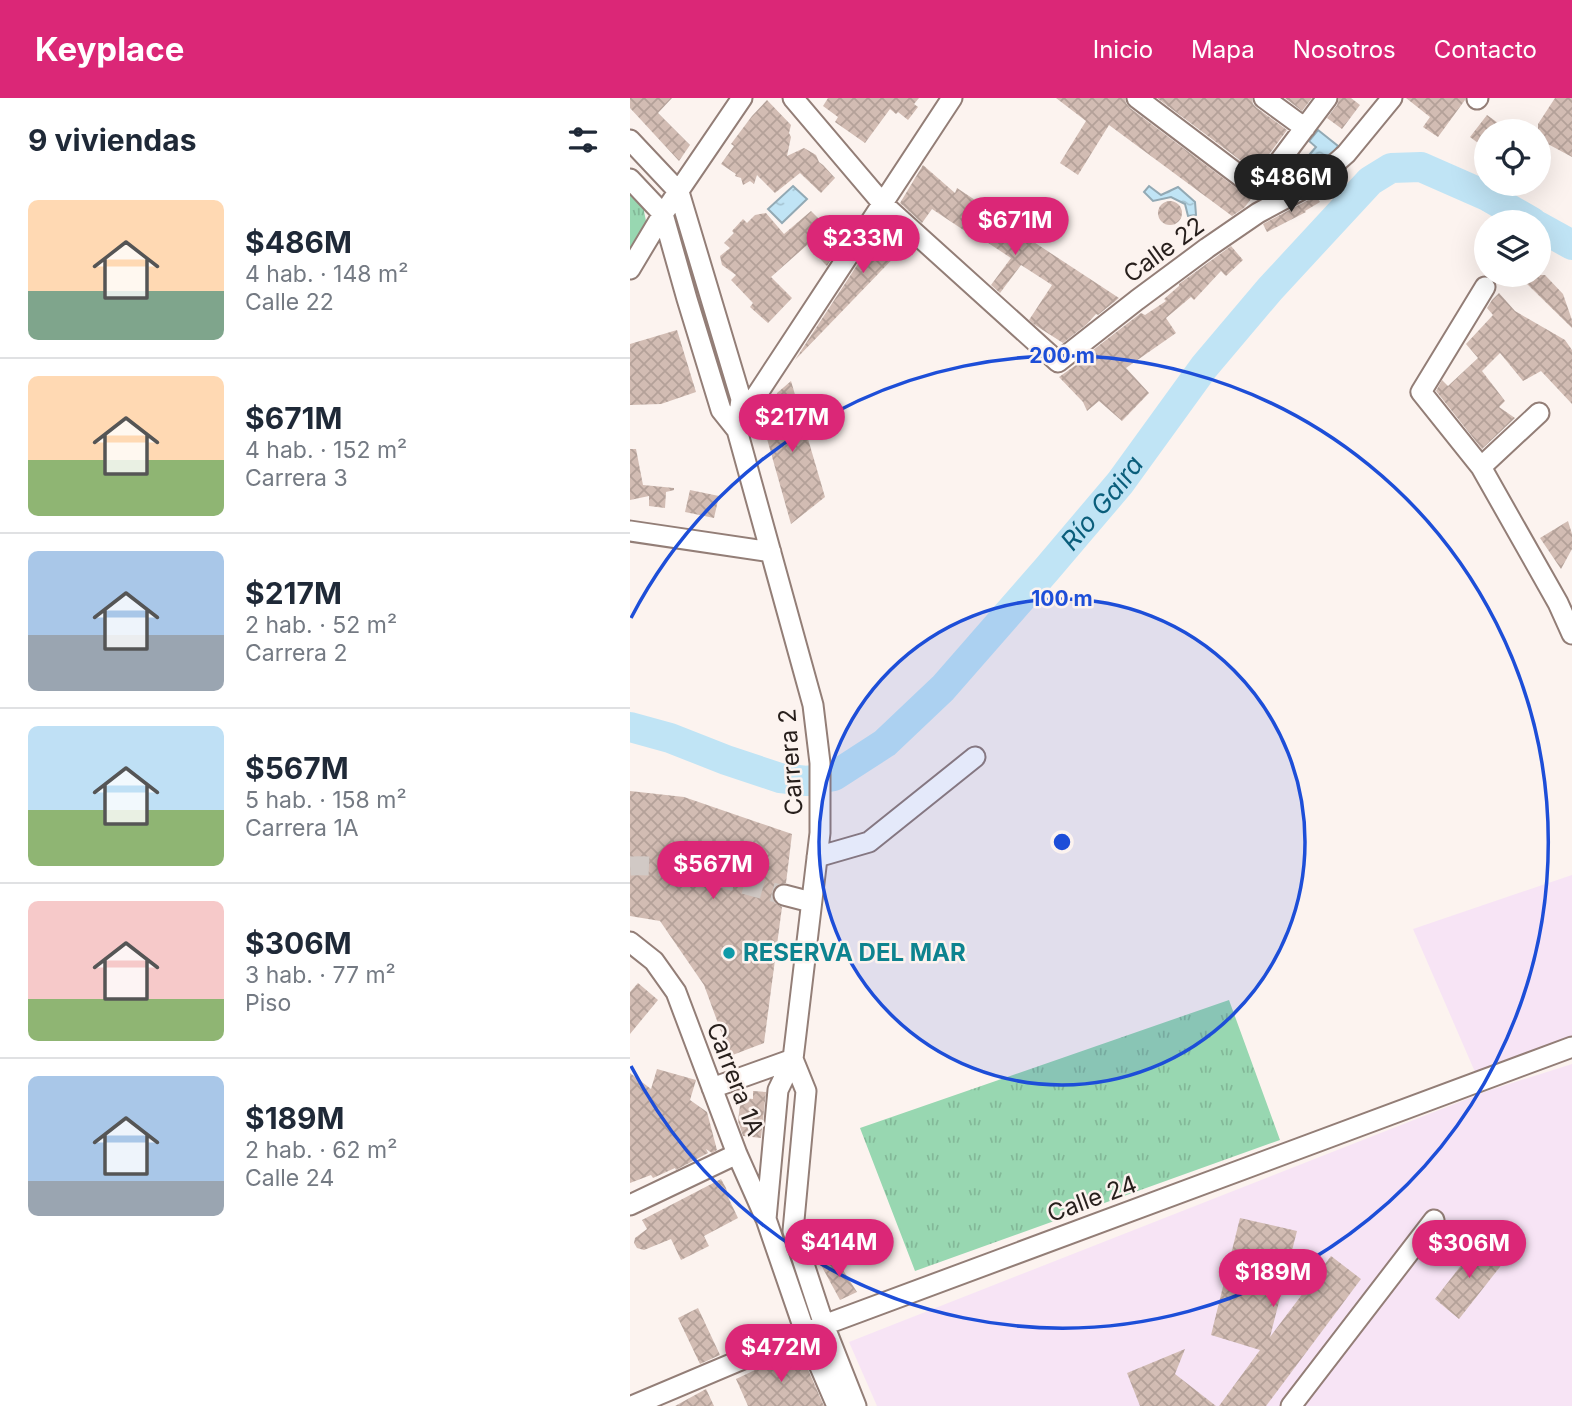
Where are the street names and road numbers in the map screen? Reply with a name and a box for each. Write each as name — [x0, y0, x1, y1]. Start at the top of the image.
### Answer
street label: Calle 22 — [1118, 211, 1210, 289]
street label: Carrera 2 — [772, 708, 809, 816]
street label: Carrera 1A — [701, 1018, 770, 1139]
street label: Calle 24 — [1043, 1169, 1141, 1228]

